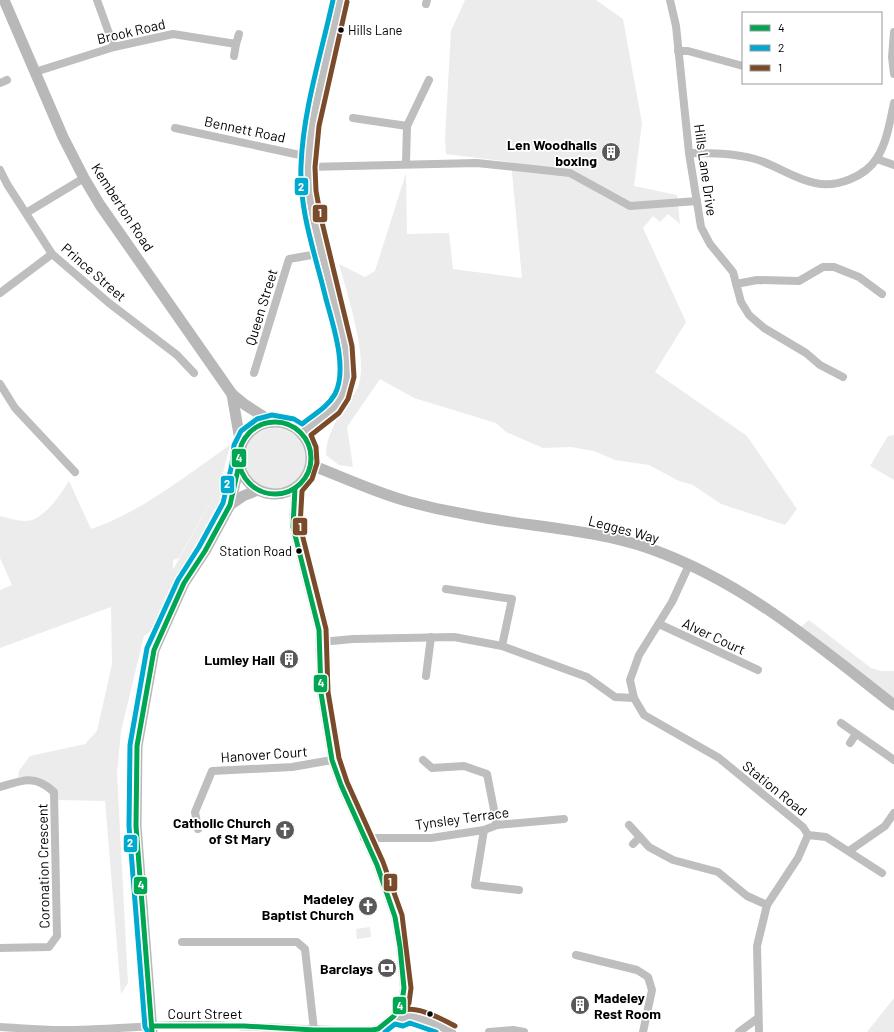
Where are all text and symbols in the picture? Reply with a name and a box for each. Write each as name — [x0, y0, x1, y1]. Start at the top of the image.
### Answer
legend — [742, 12, 882, 84]
street label: Brook Road — [95, 15, 167, 47]
text: 4 — [778, 20, 785, 34]
place label: Hills Lane — [348, 22, 403, 38]
marker: Hills Lane — [336, 25, 346, 35]
text: 2 — [778, 40, 784, 54]
text: 1 — [778, 60, 782, 74]
street label: Bennett Road — [203, 112, 287, 146]
street label: Hills Lane Drive — [691, 123, 721, 217]
place label: Len Woodhalls boxing — [507, 136, 597, 169]
building icon: Len Woodhalls boxing — [600, 141, 622, 163]
street label: Kemberton Road — [88, 160, 158, 254]
line badge: 2 — [294, 177, 309, 196]
text: 2 — [298, 180, 304, 193]
line badge: 1 — [312, 204, 328, 223]
text: 1 — [318, 206, 322, 219]
street label: Prince Street — [58, 239, 130, 305]
street label: Queen Street — [241, 267, 281, 347]
line badge: 4 — [231, 448, 247, 468]
text: 4 — [236, 451, 243, 464]
line badge: 2 — [220, 475, 235, 494]
text: 2 — [224, 477, 230, 490]
street label: Legges Way — [587, 511, 662, 547]
line badge: 1 — [292, 517, 308, 536]
text: 1 — [298, 520, 302, 533]
place label: Station Road — [220, 543, 292, 559]
marker: Station Road — [294, 546, 304, 556]
street label: Alver Court — [680, 614, 748, 658]
building icon: Lumley Hall — [278, 648, 300, 670]
place label: Lumley Hall — [204, 651, 275, 668]
line badge: 4 — [313, 674, 328, 693]
text: 4 — [318, 676, 325, 689]
street label: Hanover Court — [220, 742, 308, 766]
street label: Station Road — [739, 757, 811, 819]
street label: Coronation Crescent — [33, 803, 53, 929]
street label: Tynsley Terrace — [414, 803, 510, 833]
place label: Catholic Church of St Mary — [173, 814, 271, 847]
church icon: Catholic Church of St Mary — [274, 819, 296, 841]
line badge: 2 — [123, 834, 138, 853]
text: 2 — [127, 836, 133, 849]
line badge: 1 — [383, 873, 398, 892]
text: 1 — [388, 875, 392, 888]
line badge: 4 — [133, 876, 148, 895]
text: 4 — [138, 878, 145, 891]
place label: Madeley Baptist Church — [262, 890, 354, 923]
church icon: Madeley Baptist Church — [357, 895, 379, 917]
bank icon: Barclays — [376, 957, 398, 979]
place label: Barclays — [320, 960, 373, 977]
place label: Madeley Rest Room — [594, 989, 661, 1022]
building icon: Madeley Rest Room — [569, 994, 591, 1016]
line badge: 4 — [392, 996, 407, 1015]
text: 4 — [397, 999, 404, 1012]
street label: Court Street — [167, 1005, 243, 1022]
unlabelled marker — [425, 1009, 435, 1019]

